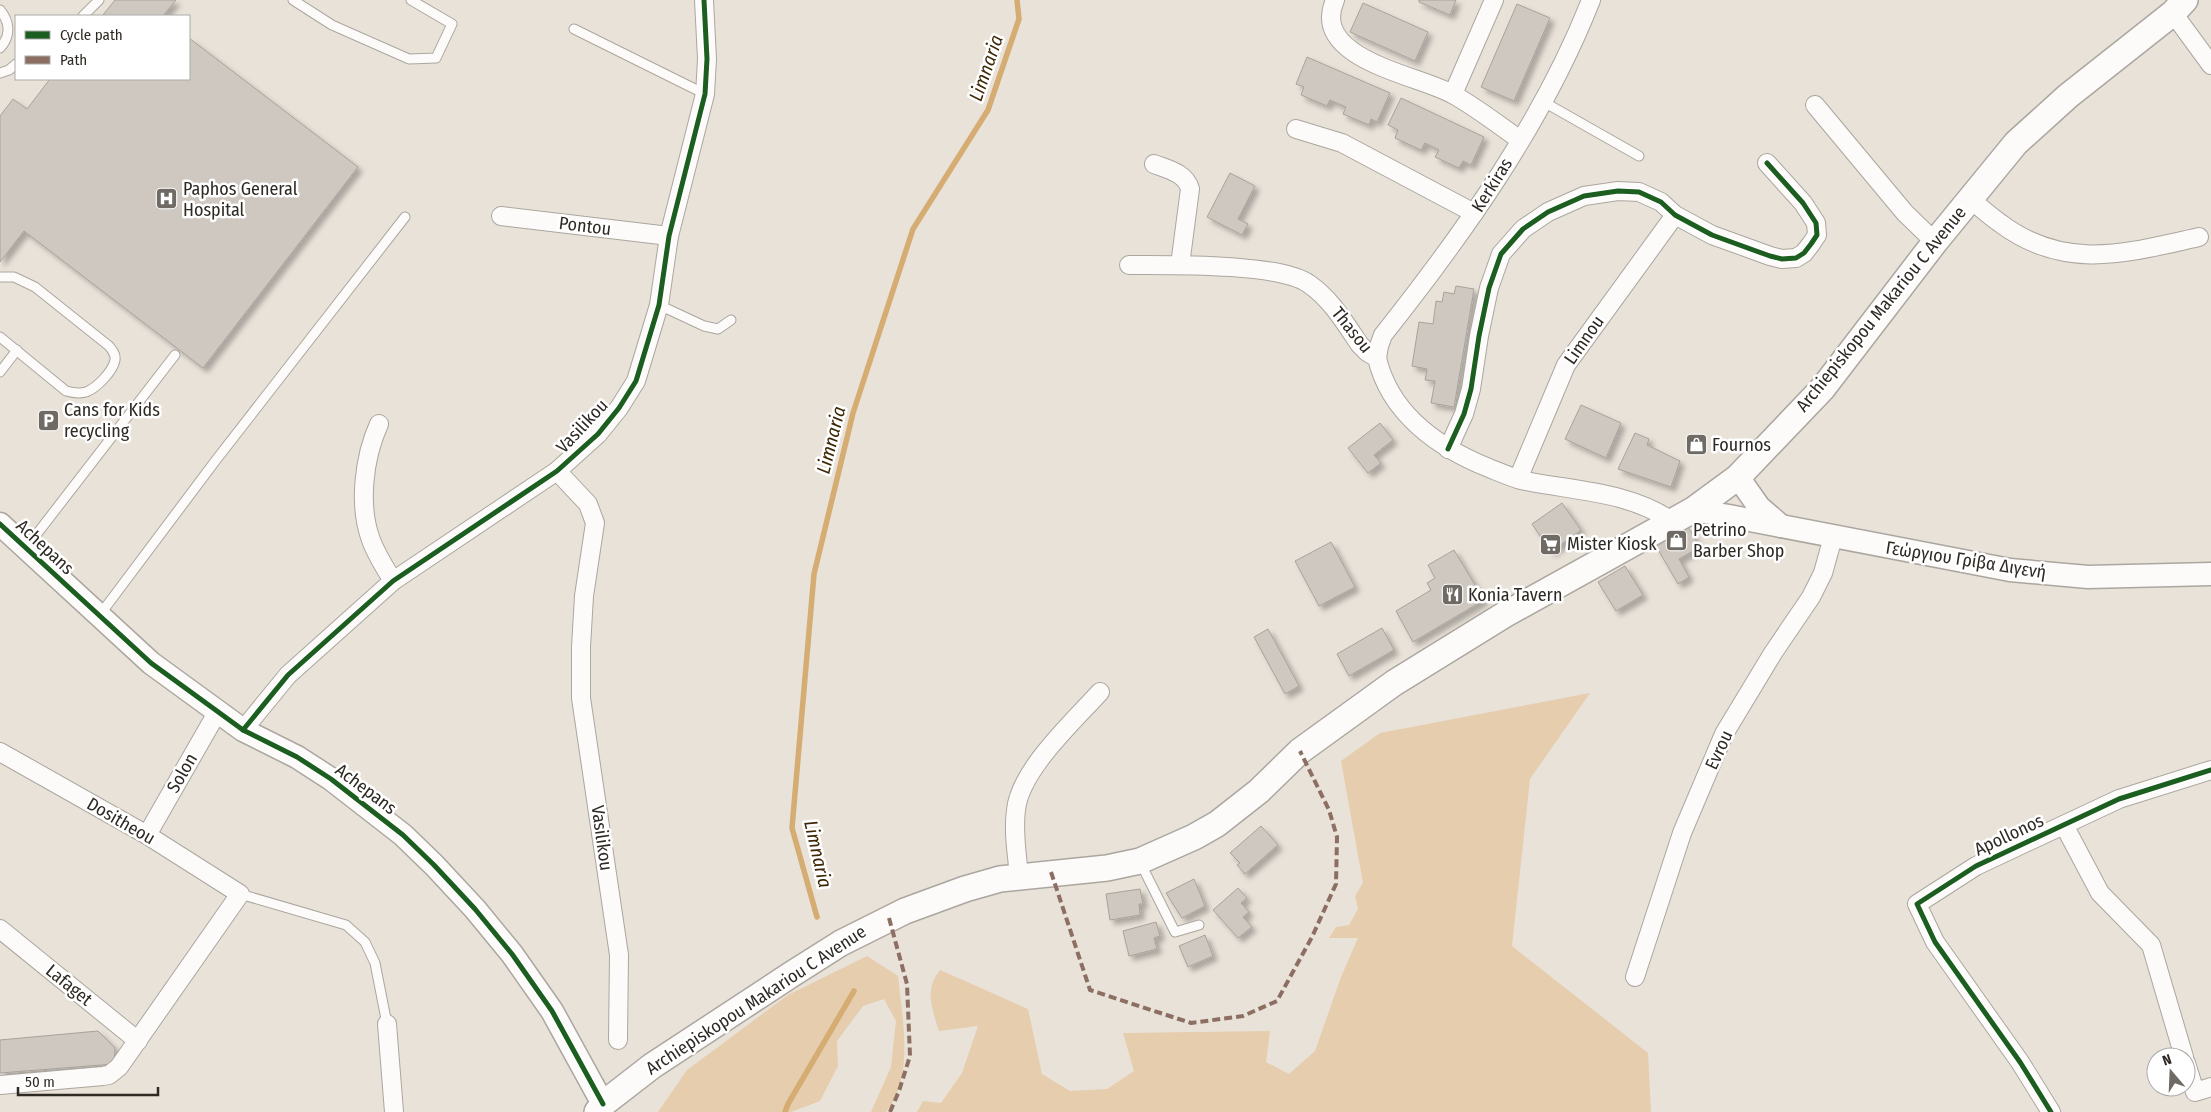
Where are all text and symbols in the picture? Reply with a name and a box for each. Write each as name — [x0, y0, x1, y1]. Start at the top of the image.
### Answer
legend — [15, 15, 190, 80]
text: Cycle path — [60, 26, 123, 44]
water label: Limnaria — [964, 32, 1008, 104]
text: Path — [60, 51, 87, 69]
street label: Kerkiras — [1467, 154, 1517, 216]
place label: Paphos General Hospital — [183, 178, 298, 221]
hospital icon: Paphos General Hospital — [155, 187, 179, 211]
street label: Archiepiskopou Makariou C Avenue — [1791, 202, 1971, 416]
street label: Pontou — [558, 212, 612, 240]
street label: Thasou — [1327, 302, 1377, 358]
street label: Limnou — [1559, 311, 1609, 369]
street label: Vasilikou — [552, 394, 612, 458]
place label: Cans for Kids recycling — [64, 399, 160, 442]
water label: Limnaria — [812, 404, 850, 476]
parking icon: Cans for Kids recycling — [36, 408, 60, 432]
shop icon: Fournos — [1684, 433, 1708, 457]
place label: Fournos — [1712, 434, 1771, 456]
street label: Achepans — [12, 515, 79, 579]
place label: Petrino Barber Shop — [1693, 519, 1784, 562]
shop icon: Petrino Barber Shop — [1665, 528, 1689, 552]
supermarket icon: Mister Kiosk — [1539, 532, 1563, 556]
place label: Mister Kiosk — [1567, 533, 1657, 555]
street label: Γεώργιου Γρίβα Διγενή — [1884, 536, 2048, 584]
restaurant icon: Konia Tavern — [1440, 583, 1464, 607]
place label: Konia Tavern — [1468, 584, 1562, 606]
street label: Evrou — [1700, 727, 1738, 773]
street label: Solon — [162, 749, 202, 797]
street label: Achepans — [331, 759, 401, 819]
street label: Dositheou — [83, 793, 159, 849]
street label: Vasilikou — [587, 804, 617, 872]
street label: Apollonos — [1971, 809, 2047, 861]
water label: Limnaria — [799, 818, 837, 890]
street label: Archiepiskopou Makariou C Avenue — [642, 920, 870, 1079]
street label: Lafaget — [41, 960, 97, 1010]
north arrow — [2146, 1047, 2196, 1097]
text: N — [2160, 1051, 2174, 1070]
scale bar — [18, 1064, 158, 1096]
text: 50 m — [25, 1073, 55, 1091]

